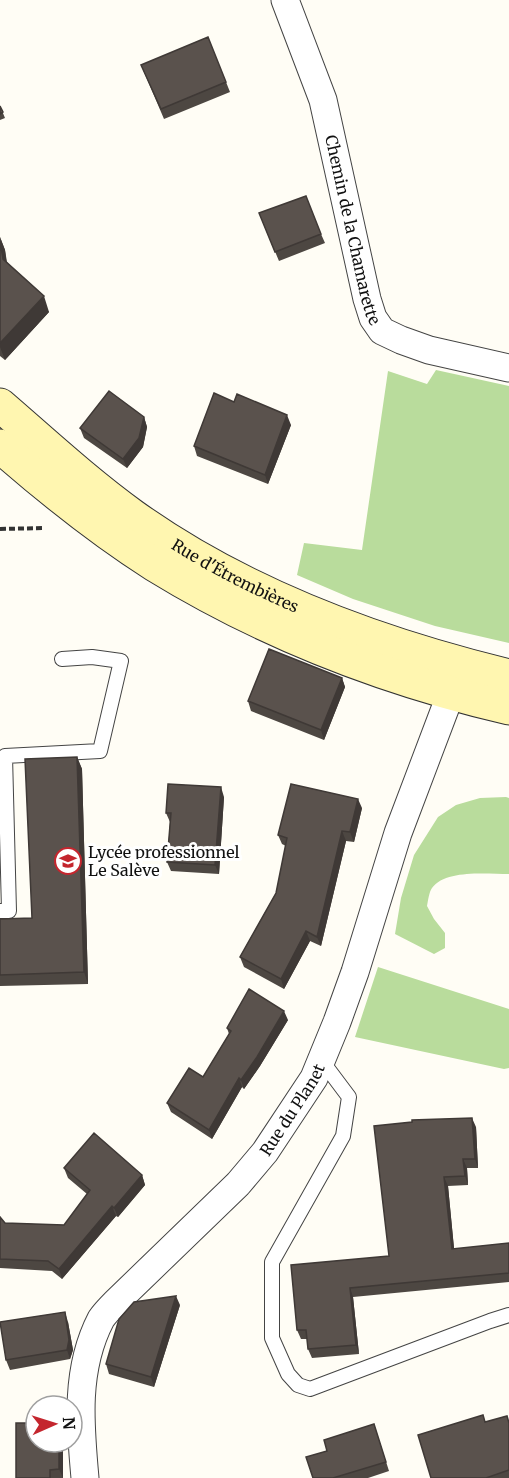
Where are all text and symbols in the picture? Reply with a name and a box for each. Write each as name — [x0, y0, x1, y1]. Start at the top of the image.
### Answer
street label: Chemin de la Chamarette — [321, 133, 385, 329]
street label: Rue d'Étrembières — [168, 534, 302, 617]
place label: Lycée professionnel Le Salève — [88, 842, 240, 880]
school or university icon: Lycée professionnel Le Salève — [53, 846, 83, 876]
street label: Rue du Planet — [255, 1060, 329, 1159]
north arrow — [24, 1394, 84, 1454]
text: N — [59, 1416, 79, 1430]

